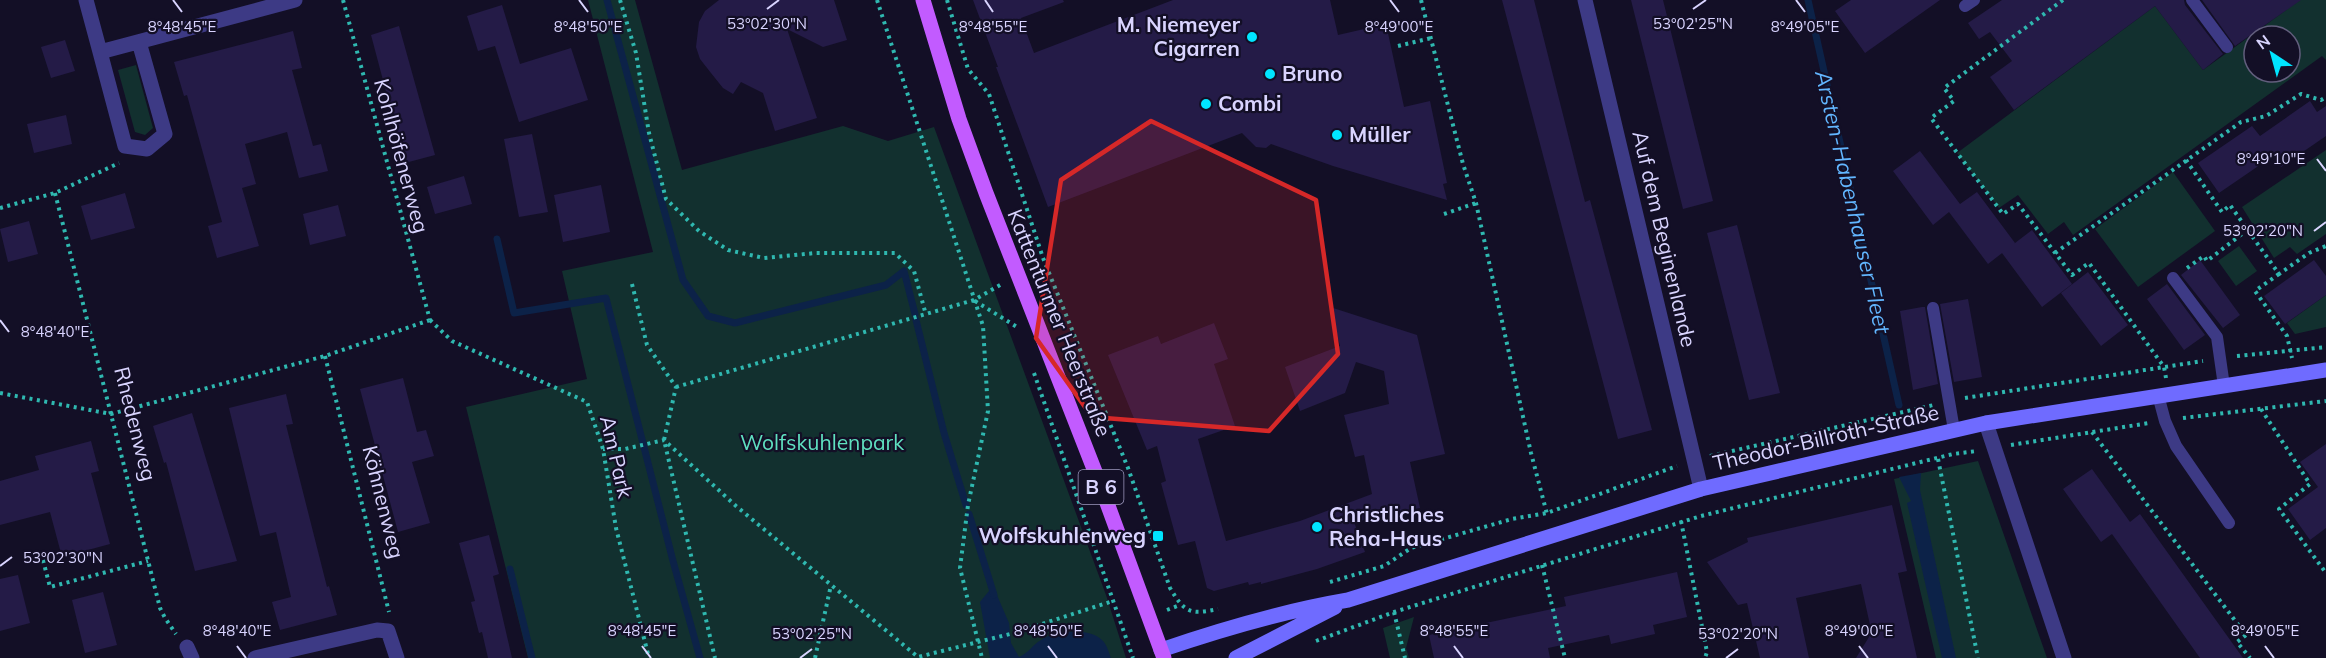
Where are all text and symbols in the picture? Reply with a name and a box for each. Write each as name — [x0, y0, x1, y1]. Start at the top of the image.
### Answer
place label: M. Niemeyer Cigarren — [1117, 11, 1241, 61]
text: 53°02'30"N — [727, 14, 807, 33]
text: 53°02'25"N — [1653, 14, 1733, 33]
text: 8°48'45"E — [148, 17, 216, 36]
text: 8°48'50"E — [554, 17, 622, 36]
text: 8°48'55"E — [959, 17, 1027, 36]
text: 8°49'00"E — [1365, 17, 1433, 36]
text: 8°49'05"E — [1771, 17, 1839, 36]
north arrow — [2242, 24, 2302, 84]
marker: M. Niemeyer Cigarren — [1245, 30, 1259, 44]
text: N — [2252, 30, 2274, 54]
place label: Bruno — [1282, 60, 1342, 86]
marker: Bruno — [1263, 67, 1277, 81]
water label: Arsten-Habenhauser Fleet — [1809, 67, 1897, 338]
street label: Kohlhöfenerweg — [369, 76, 435, 236]
place label: Combi — [1218, 90, 1281, 116]
marker: Combi — [1199, 97, 1213, 111]
place label: Müller — [1349, 121, 1411, 147]
marker: Müller — [1330, 128, 1344, 142]
street label: Auf dem Beginenlande — [1627, 128, 1703, 350]
text: 8°49'10"E — [2237, 149, 2305, 168]
street label: Kattenturmer Heerstraße — [1002, 205, 1117, 440]
text: 53°02'20"N — [2223, 221, 2303, 240]
text: 8°48'40"E — [21, 322, 89, 341]
street label: Rhedenweg — [109, 364, 163, 484]
street label: Theodor-Billroth-Straße — [1710, 398, 1941, 476]
street label: Am Park — [595, 413, 639, 501]
park label: Wolfskuhlenpark — [740, 429, 904, 455]
street label: Köhnenweg — [357, 443, 411, 561]
road number: B 6 — [1078, 470, 1124, 504]
place label: Christliches Reha-Haus — [1329, 501, 1444, 551]
marker: Christliches Reha-Haus — [1310, 520, 1324, 534]
place label: Wolfskuhlenweg — [979, 522, 1146, 548]
marker: Wolfskuhlenweg — [1151, 529, 1165, 543]
text: 53°02'30"N — [23, 548, 103, 567]
text: 8°48'40"E — [203, 621, 271, 640]
text: 8°48'45"E — [608, 621, 676, 640]
text: 8°48'50"E — [1014, 621, 1082, 640]
text: 8°48'55"E — [1420, 621, 1488, 640]
text: 8°49'00"E — [1825, 621, 1893, 640]
text: 8°49'05"E — [2231, 621, 2299, 640]
text: 53°02'25"N — [772, 624, 852, 643]
text: 53°02'20"N — [1698, 624, 1778, 643]

